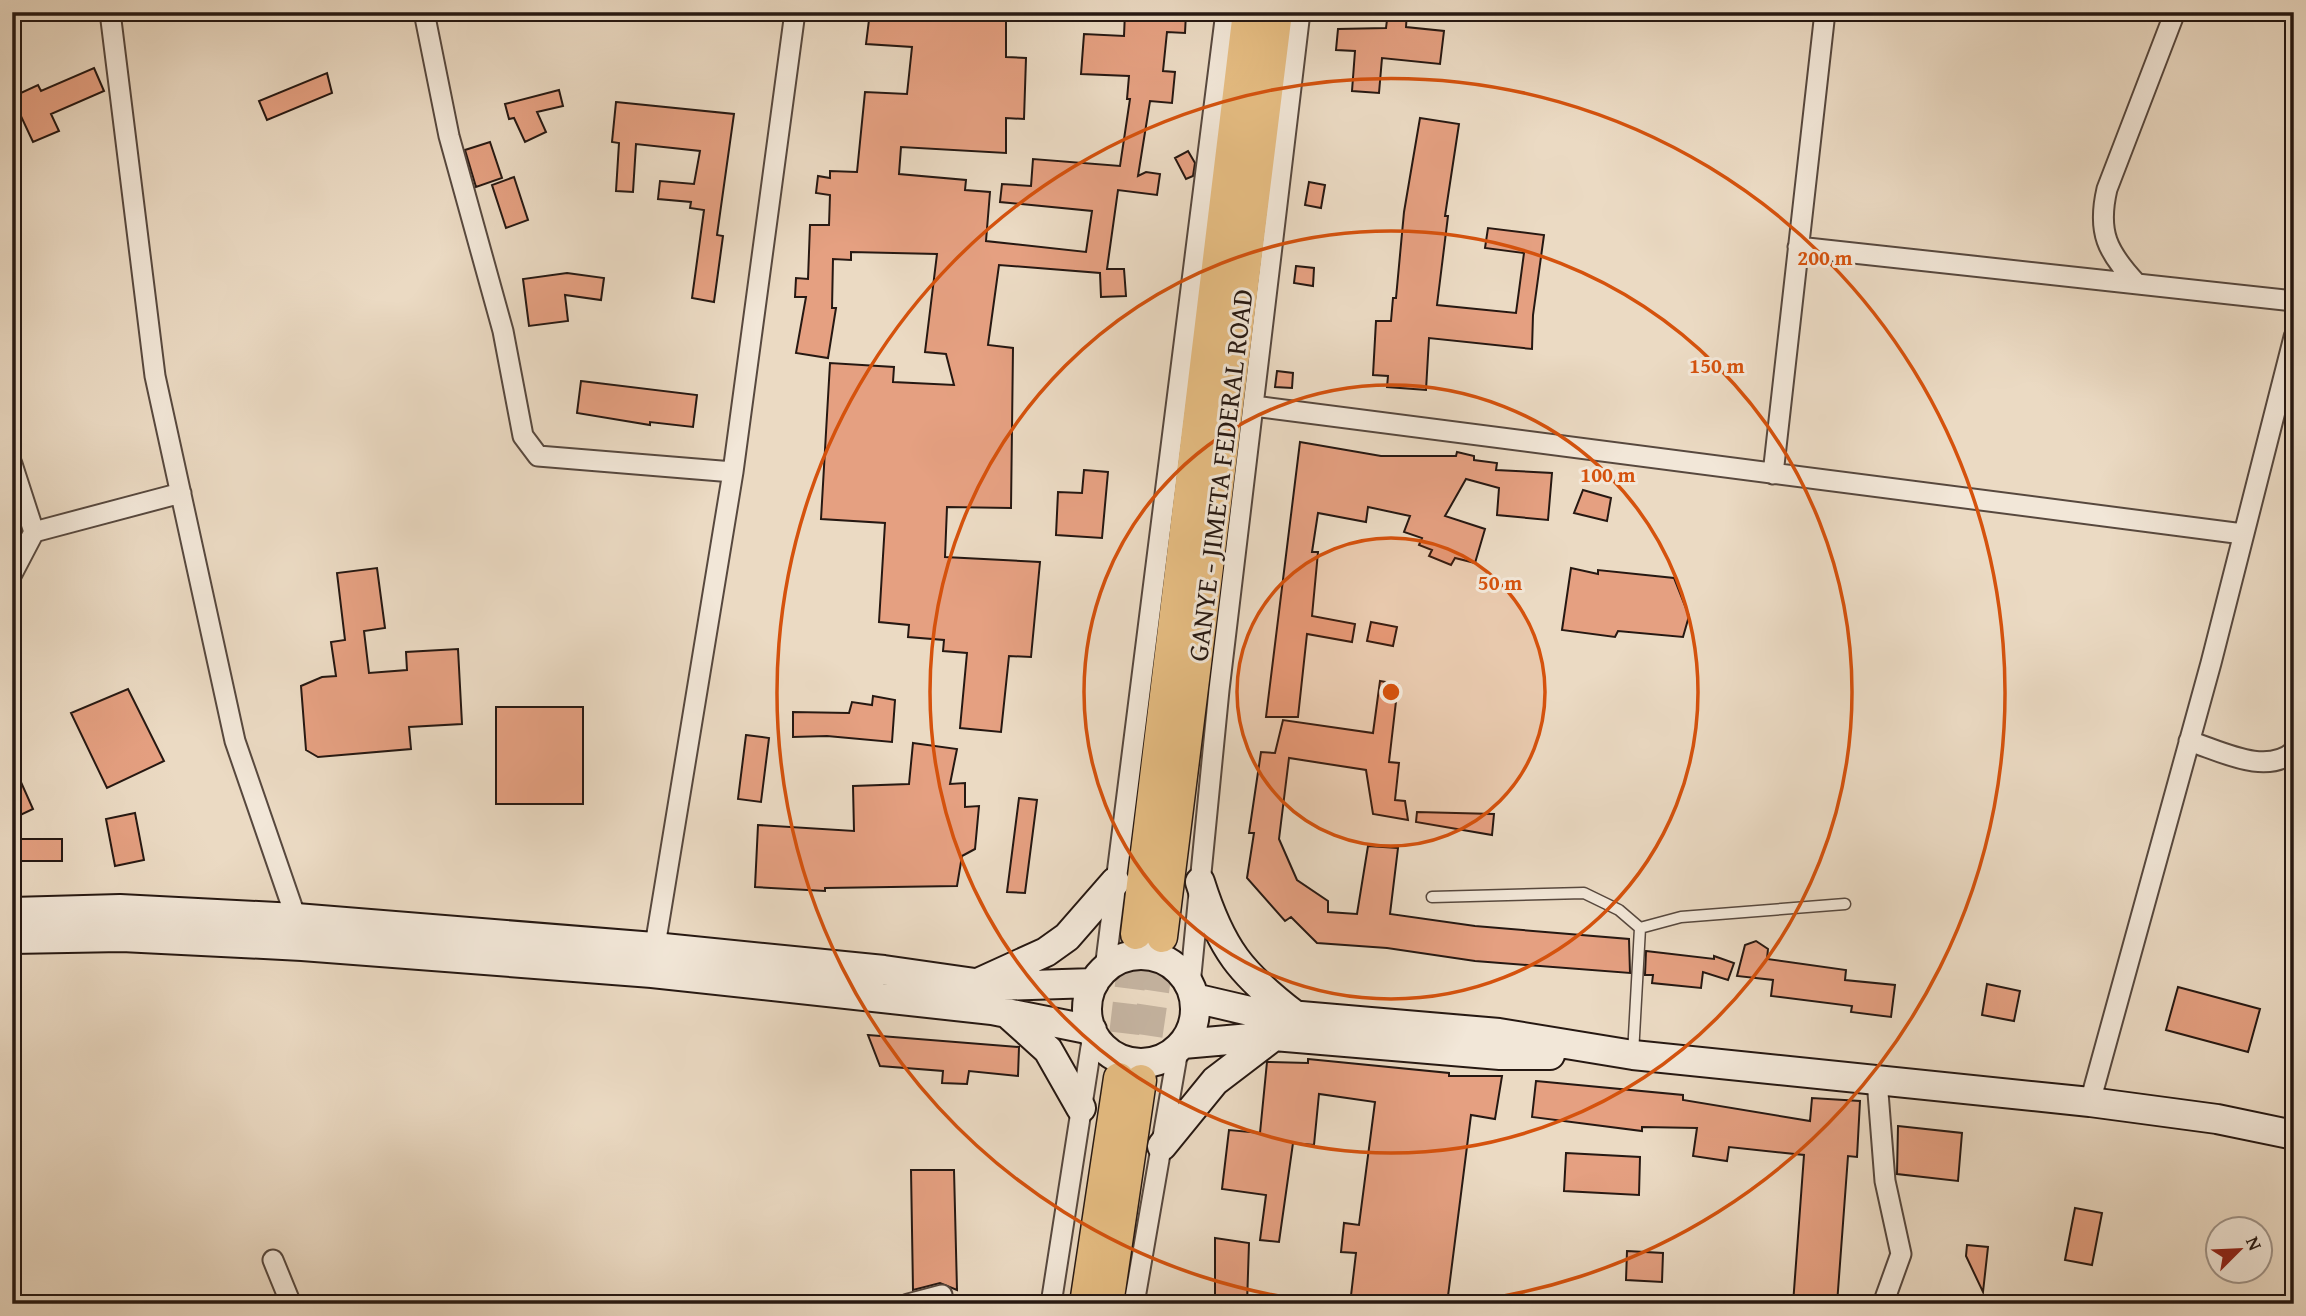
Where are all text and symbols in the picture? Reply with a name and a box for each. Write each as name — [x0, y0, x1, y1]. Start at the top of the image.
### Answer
text: 200 m — [1797, 242, 1853, 273]
street label: GANYE - JIMETA FEDERAL ROAD — [1176, 287, 1263, 663]
text: 150 m — [1689, 350, 1745, 381]
text: 100 m — [1580, 459, 1636, 490]
text: 50 m — [1478, 567, 1522, 598]
centre of rings — [1379, 680, 1403, 704]
north arrow — [2204, 1214, 2274, 1284]
text: N — [2239, 1232, 2270, 1255]

